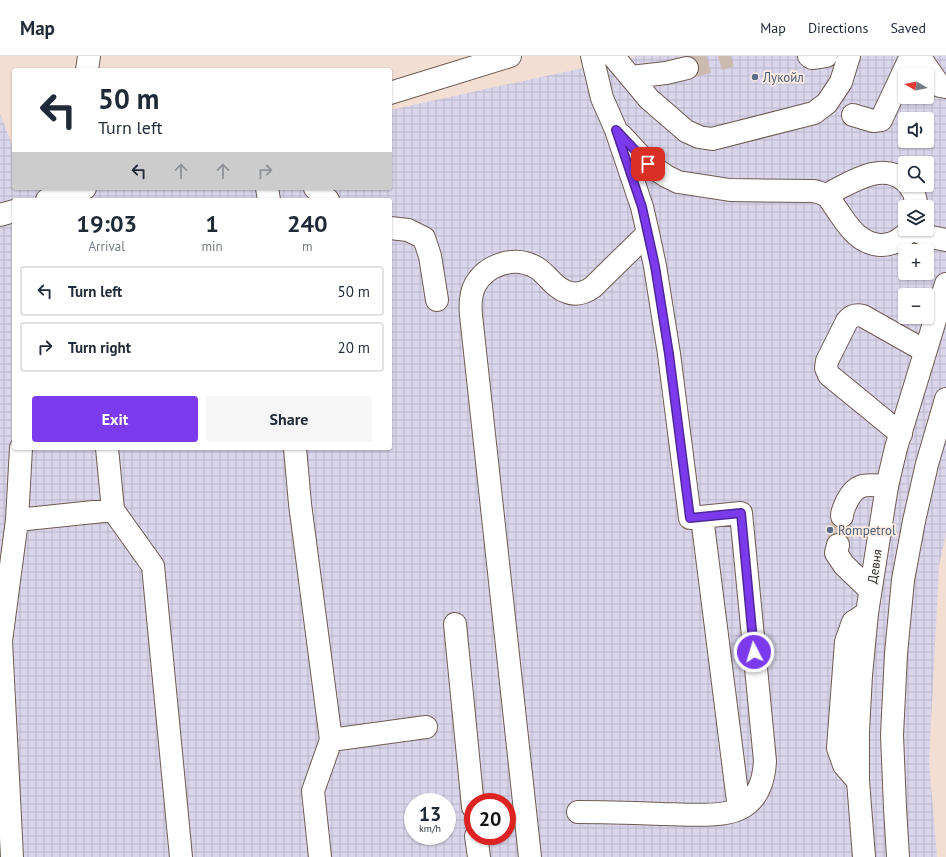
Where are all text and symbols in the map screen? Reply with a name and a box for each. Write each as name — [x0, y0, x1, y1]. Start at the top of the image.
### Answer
text: Map — [20, 16, 55, 40]
text: Map — [760, 19, 786, 37]
text: Directions — [808, 19, 868, 37]
text: Saved — [890, 19, 926, 37]
north arrow — [898, 68, 934, 104]
map controls — [898, 68, 934, 324]
place label: Лукойл — [762, 69, 804, 86]
marker: Лукойл — [750, 72, 760, 82]
text: 50 m — [98, 80, 159, 117]
icon: left — [32, 84, 84, 136]
button: sound — [898, 112, 934, 148]
text: Turn left — [98, 116, 163, 139]
pin — [631, 147, 665, 181]
icon: arrive — [637, 153, 659, 175]
button: search — [898, 156, 934, 192]
icon: left — [128, 160, 150, 182]
icon: ahead — [170, 160, 192, 182]
icon: ahead — [212, 160, 234, 182]
icon: right — [254, 160, 276, 182]
button: layers — [898, 200, 934, 236]
text: 19:03 — [76, 208, 137, 239]
text: 1 — [205, 208, 219, 239]
text: 240 — [287, 208, 328, 239]
text: Arrival — [89, 238, 125, 255]
text: min — [201, 238, 223, 255]
text: m — [302, 238, 313, 255]
button: + — [898, 244, 934, 280]
icon: left — [34, 280, 56, 302]
text: Turn left — [68, 282, 122, 301]
text: 50 m — [337, 282, 370, 301]
button: − — [898, 288, 934, 324]
icon: right — [34, 336, 56, 358]
text: Turn right — [68, 338, 131, 357]
text: 20 m — [337, 338, 370, 357]
button: Exit — [32, 396, 198, 442]
button: Share — [206, 396, 372, 442]
place label: Rompetrol — [838, 522, 896, 539]
marker: Rompetrol — [825, 525, 835, 535]
street label: Девня — [864, 548, 886, 585]
position arrow — [733, 631, 775, 673]
speed limit sign: 20 — [464, 793, 516, 845]
text: 13 — [419, 801, 441, 827]
text: km/h — [419, 822, 441, 835]

